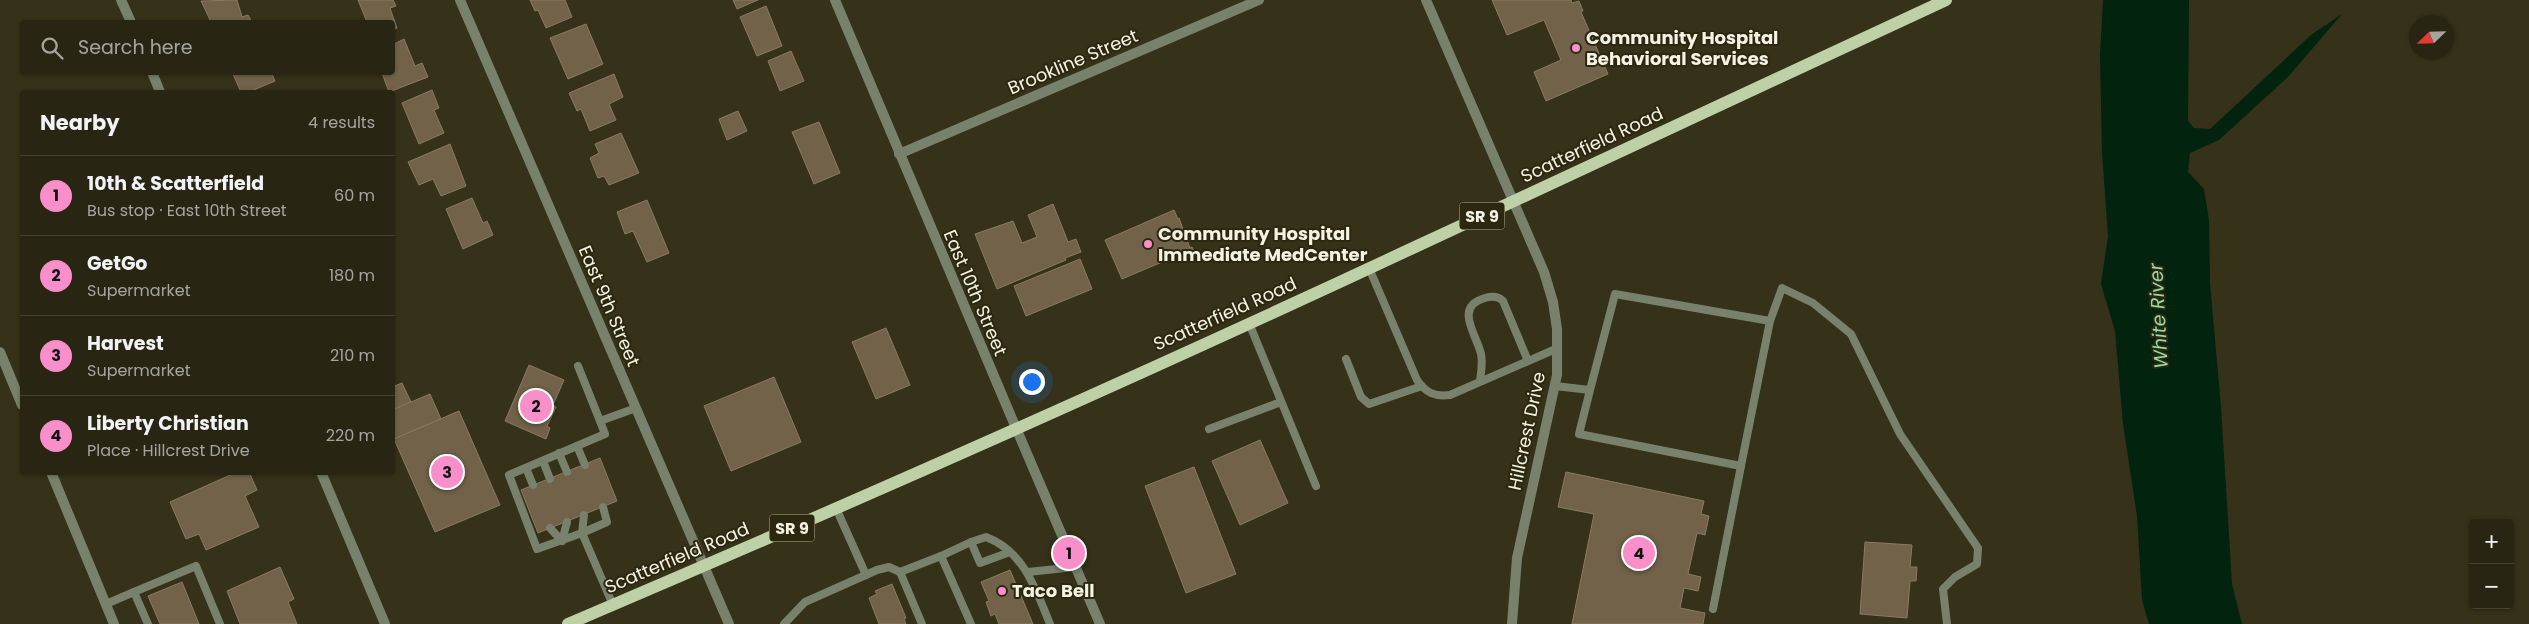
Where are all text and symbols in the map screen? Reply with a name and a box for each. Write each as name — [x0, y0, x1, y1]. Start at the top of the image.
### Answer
north arrow — [2409, 15, 2454, 60]
search box — [20, 20, 395, 75]
street label: Brookline Street — [1004, 23, 1142, 100]
place label: Community Hospital Behavioral Services — [1586, 25, 1778, 71]
icon: search — [38, 34, 66, 62]
text: Search here — [78, 34, 192, 61]
marker: Community Hospital Behavioral Services — [1570, 42, 1582, 54]
street label: Scatterfield Road — [1517, 101, 1667, 188]
text: Nearby — [40, 108, 120, 137]
text: 4 results — [308, 111, 375, 134]
text: 10th & Scatterfield — [87, 170, 264, 197]
text: 1 — [53, 184, 59, 207]
text: 60 m — [334, 184, 375, 207]
text: Bus stop · East 10th Street — [87, 199, 287, 222]
road number: SR 9 — [1460, 202, 1504, 230]
place label: Community Hospital Immediate MedCenter — [1158, 221, 1368, 267]
street label: East 10th Street — [938, 226, 1013, 360]
marker: Community Hospital Immediate MedCenter — [1142, 238, 1154, 250]
street label: East 9th Street — [573, 242, 646, 370]
text: GetGo — [87, 250, 147, 277]
water label: White River — [2142, 262, 2175, 369]
text: 2 — [51, 264, 61, 287]
text: 180 m — [329, 264, 375, 287]
street label: Scatterfield Road — [1149, 271, 1300, 356]
text: Supermarket — [87, 279, 191, 302]
text: Harvest — [87, 330, 164, 357]
text: 3 — [51, 344, 61, 367]
text: 210 m — [330, 344, 375, 367]
text: Supermarket — [87, 359, 191, 382]
your location — [1019, 369, 1045, 395]
street label: Hillcrest Drive — [1502, 369, 1551, 492]
pin: 2 — [520, 387, 552, 425]
text: Liberty Christian — [87, 410, 249, 437]
text: 4 — [51, 424, 61, 447]
text: 220 m — [326, 424, 375, 447]
text: Place · Hillcrest Drive — [87, 439, 250, 462]
pin: 3 — [431, 453, 463, 491]
road number: SR 9 — [770, 514, 814, 542]
street label: Scatterfield Road — [601, 516, 753, 599]
map controls — [2469, 519, 2514, 609]
button: + — [2469, 519, 2514, 564]
pin: 1 — [1053, 534, 1085, 572]
pin: 4 — [1623, 534, 1655, 572]
button: − — [2469, 564, 2514, 609]
place label: Taco Bell — [1012, 578, 1095, 603]
marker: Taco Bell — [996, 585, 1008, 597]

